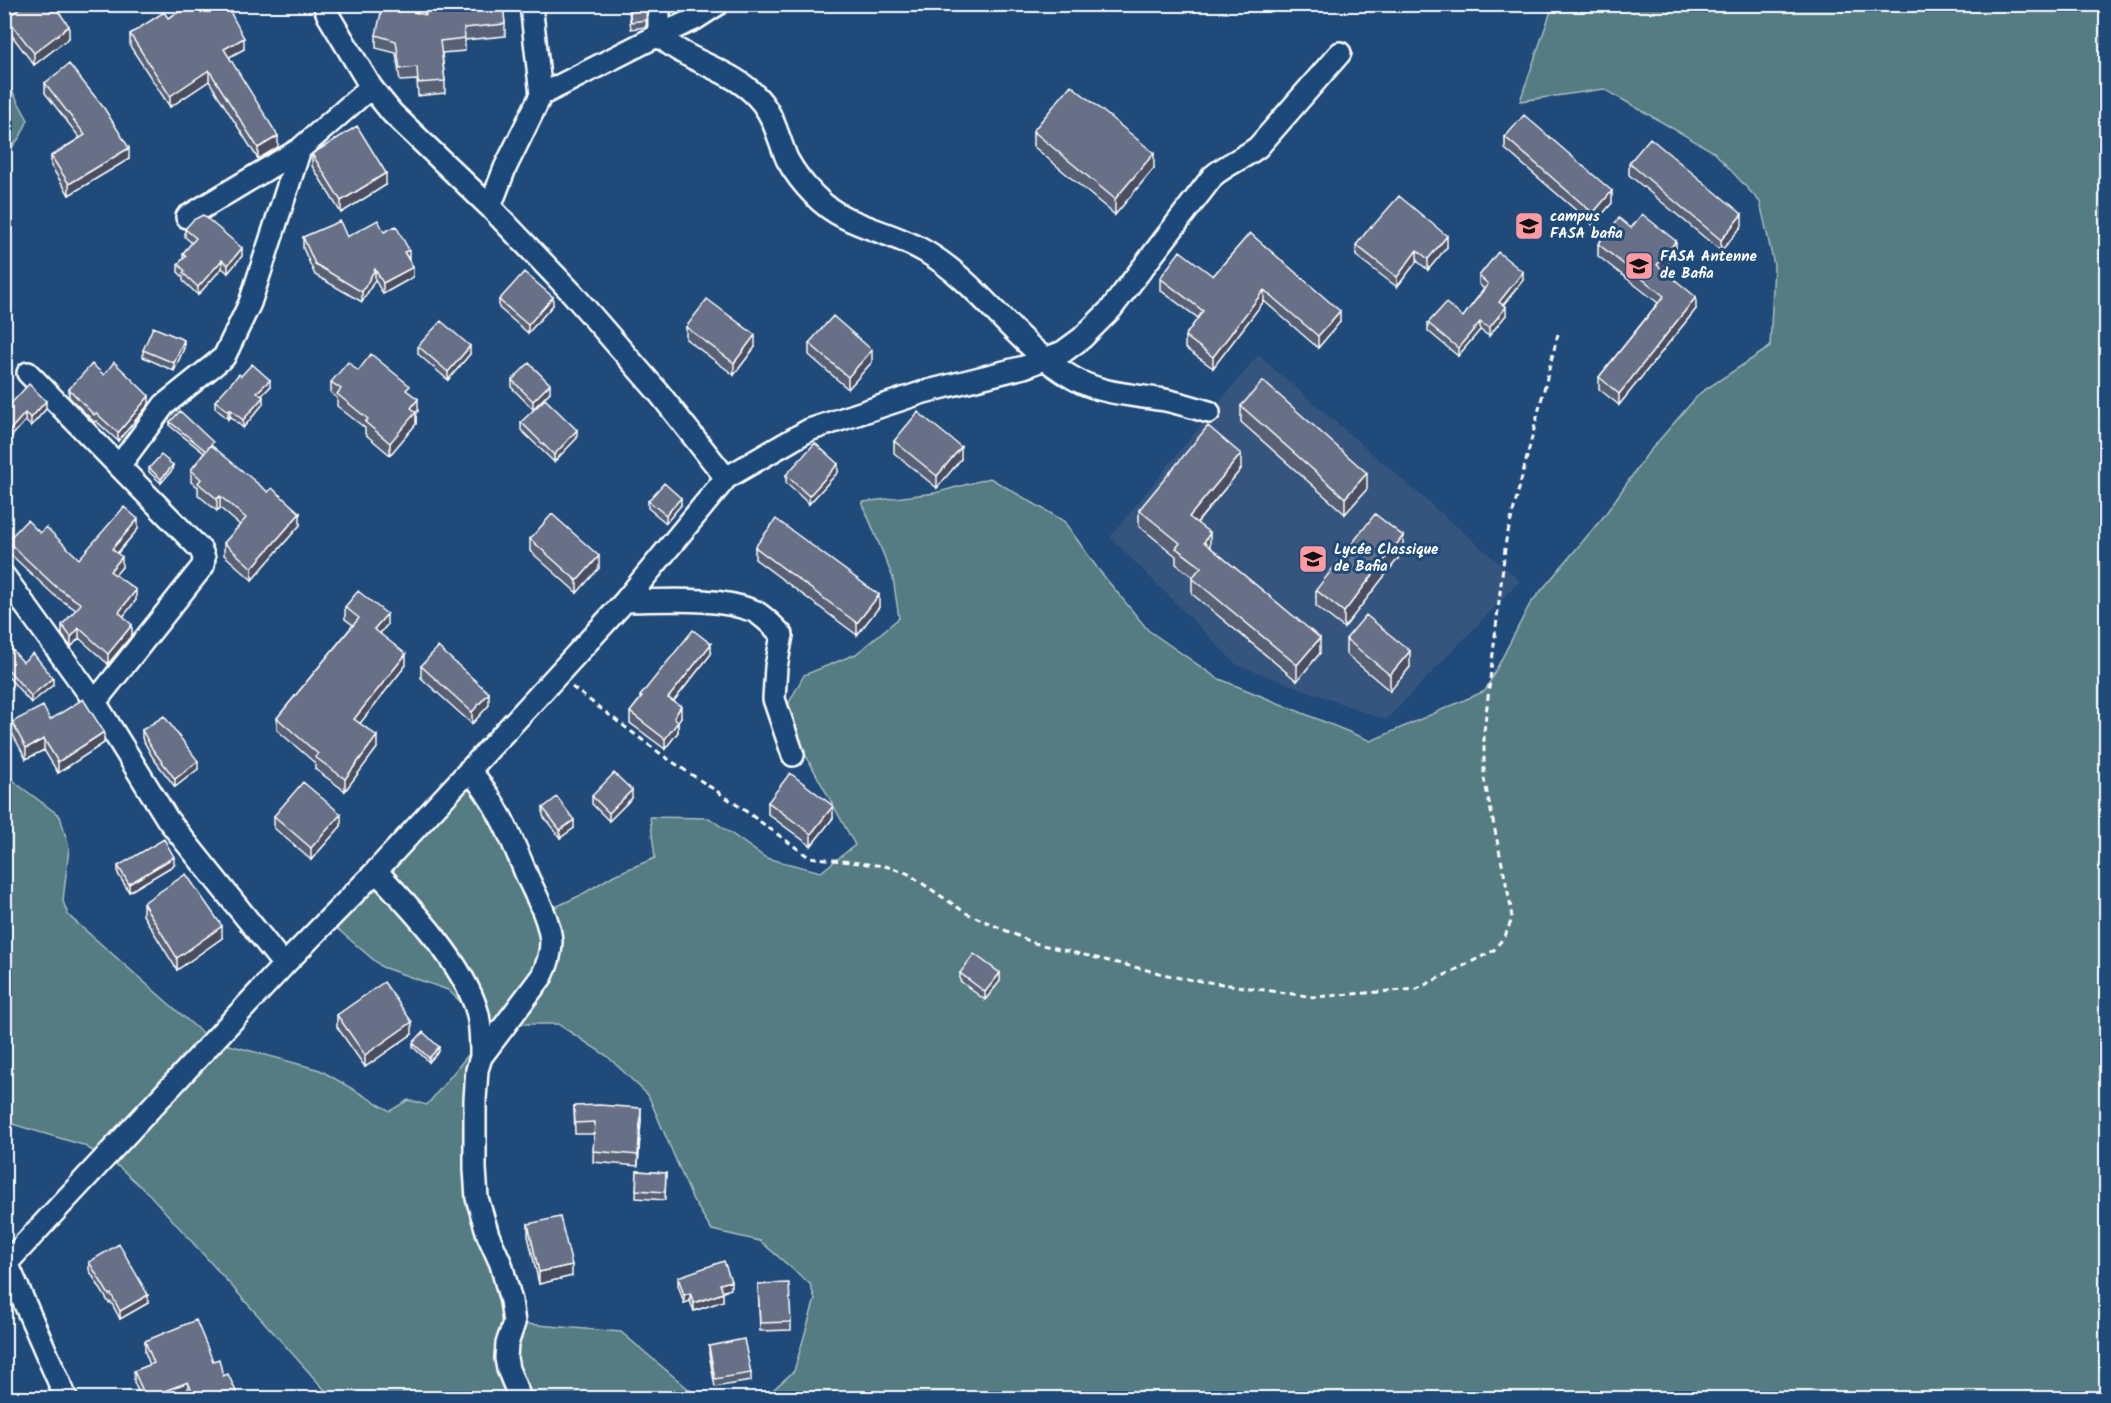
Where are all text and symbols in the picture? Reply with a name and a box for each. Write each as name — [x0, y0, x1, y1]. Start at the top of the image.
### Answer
place label: campus FASA bafia — [1550, 205, 1623, 246]
school or university icon: campus FASA bafia — [1513, 210, 1545, 242]
place label: FASA Antenne de Bafia — [1660, 245, 1758, 286]
school or university icon: FASA Antenne de Bafia — [1623, 250, 1655, 282]
place label: Lycée Classique de Bafia — [1334, 538, 1439, 579]
school or university icon: Lycée Classique de Bafia — [1297, 543, 1329, 575]

